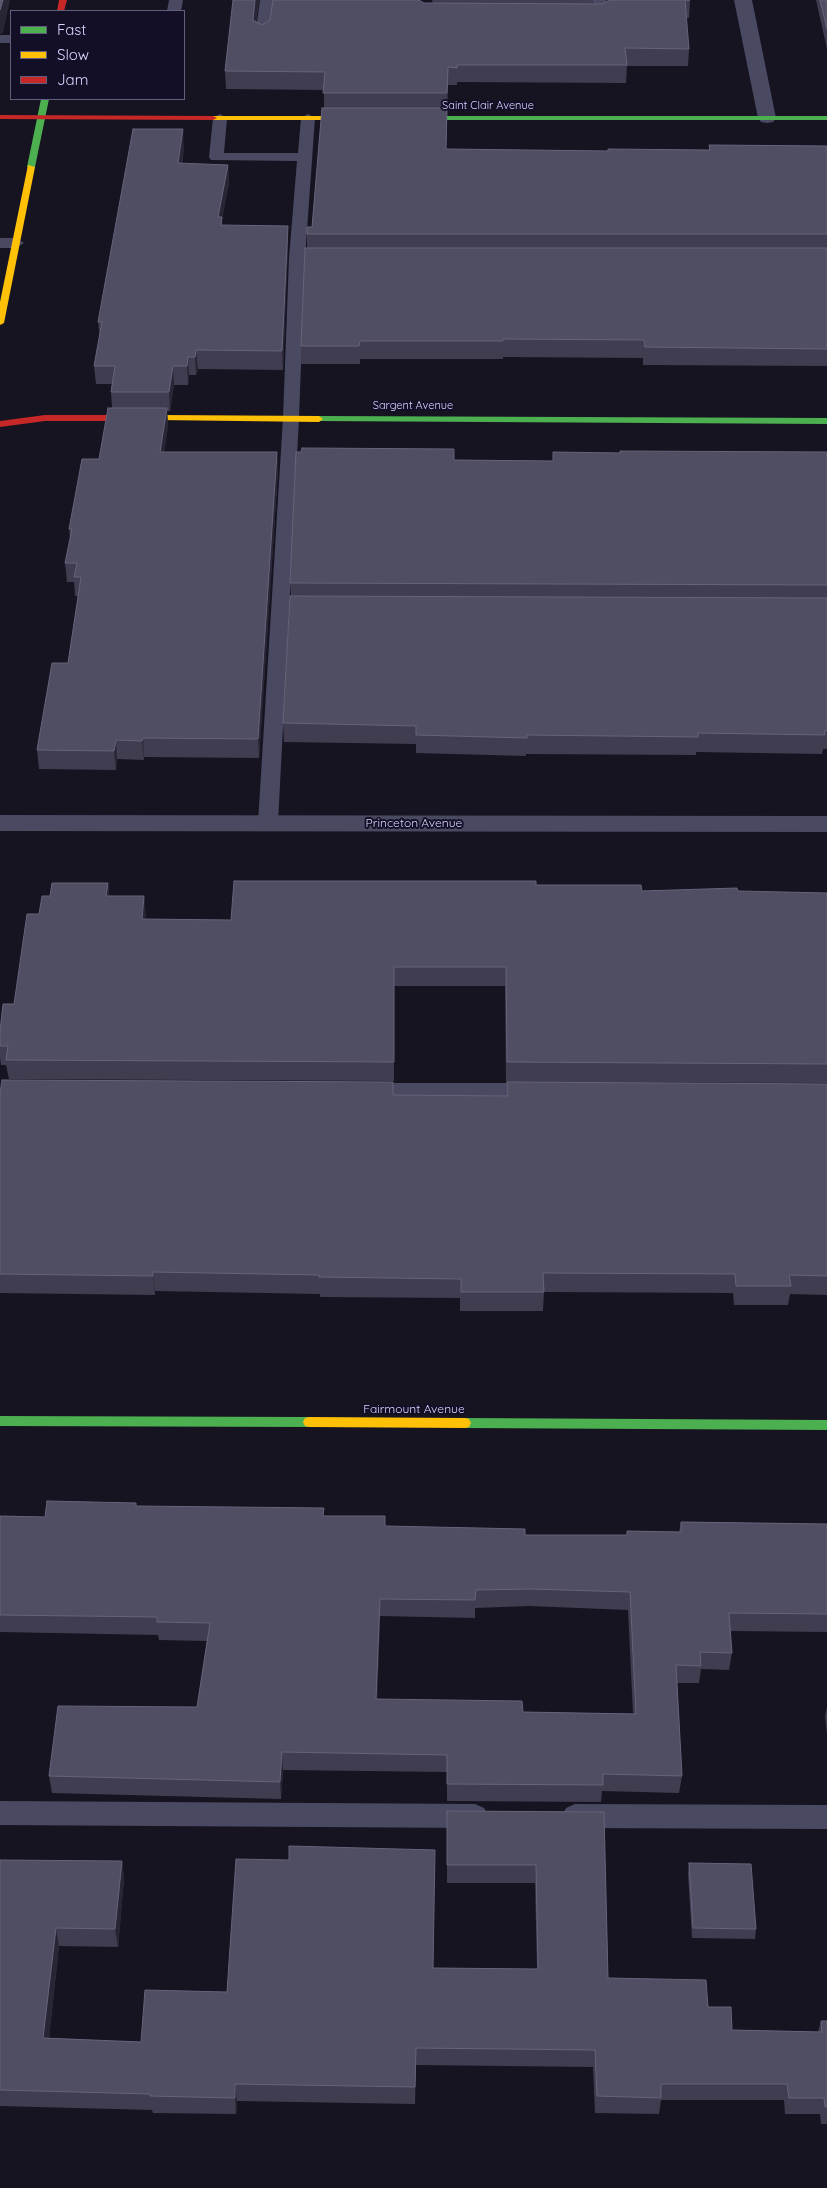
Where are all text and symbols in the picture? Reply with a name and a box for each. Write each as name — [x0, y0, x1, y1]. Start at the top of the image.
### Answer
legend — [10, 10, 185, 100]
text: Fast — [57, 20, 86, 39]
text: Slow — [57, 45, 89, 64]
text: Jam — [57, 70, 88, 89]
street label: Saint Clair Avenue — [442, 99, 534, 113]
street label: Sargent Avenue — [373, 399, 453, 413]
street label: Princeton Avenue — [366, 816, 462, 830]
street label: Fairmount Avenue — [363, 1402, 465, 1416]

